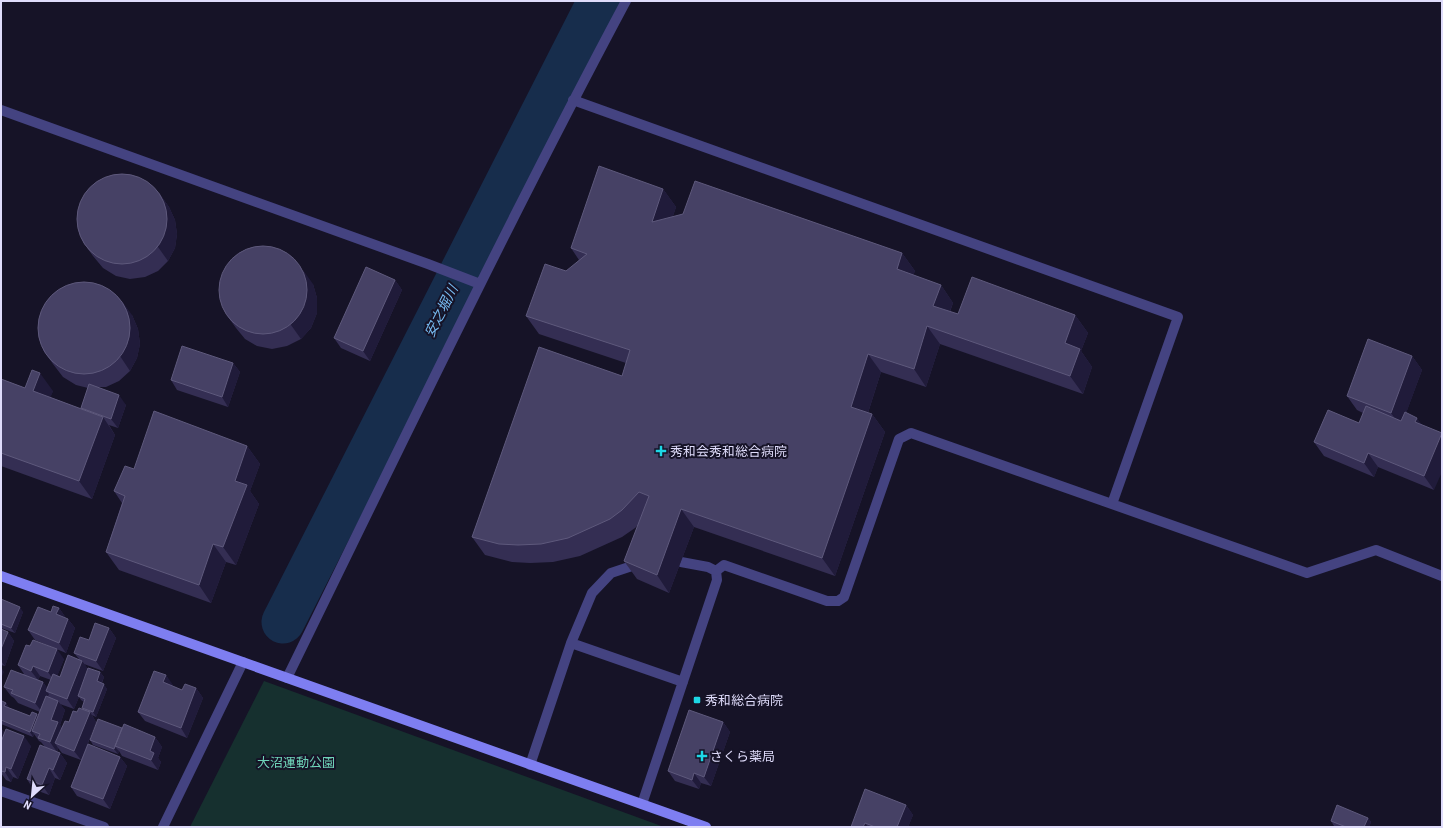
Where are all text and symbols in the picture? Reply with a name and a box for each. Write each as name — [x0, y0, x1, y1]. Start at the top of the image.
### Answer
water label: 安之堀川 — [421, 281, 462, 340]
place label: 秀和会秀和総合病院 — [670, 444, 787, 459]
marker: 秀和会秀和総合病院 — [655, 445, 667, 457]
place label: 秀和総合病院 — [705, 693, 783, 708]
marker: 秀和総合病院 — [692, 695, 702, 705]
place label: さくら薬局 — [710, 749, 775, 764]
marker: さくら薬局 — [697, 751, 707, 761]
park label: 大沼運動公園 — [257, 755, 335, 770]
north arrow — [12, 776, 52, 816]
text: N — [22, 797, 34, 812]

